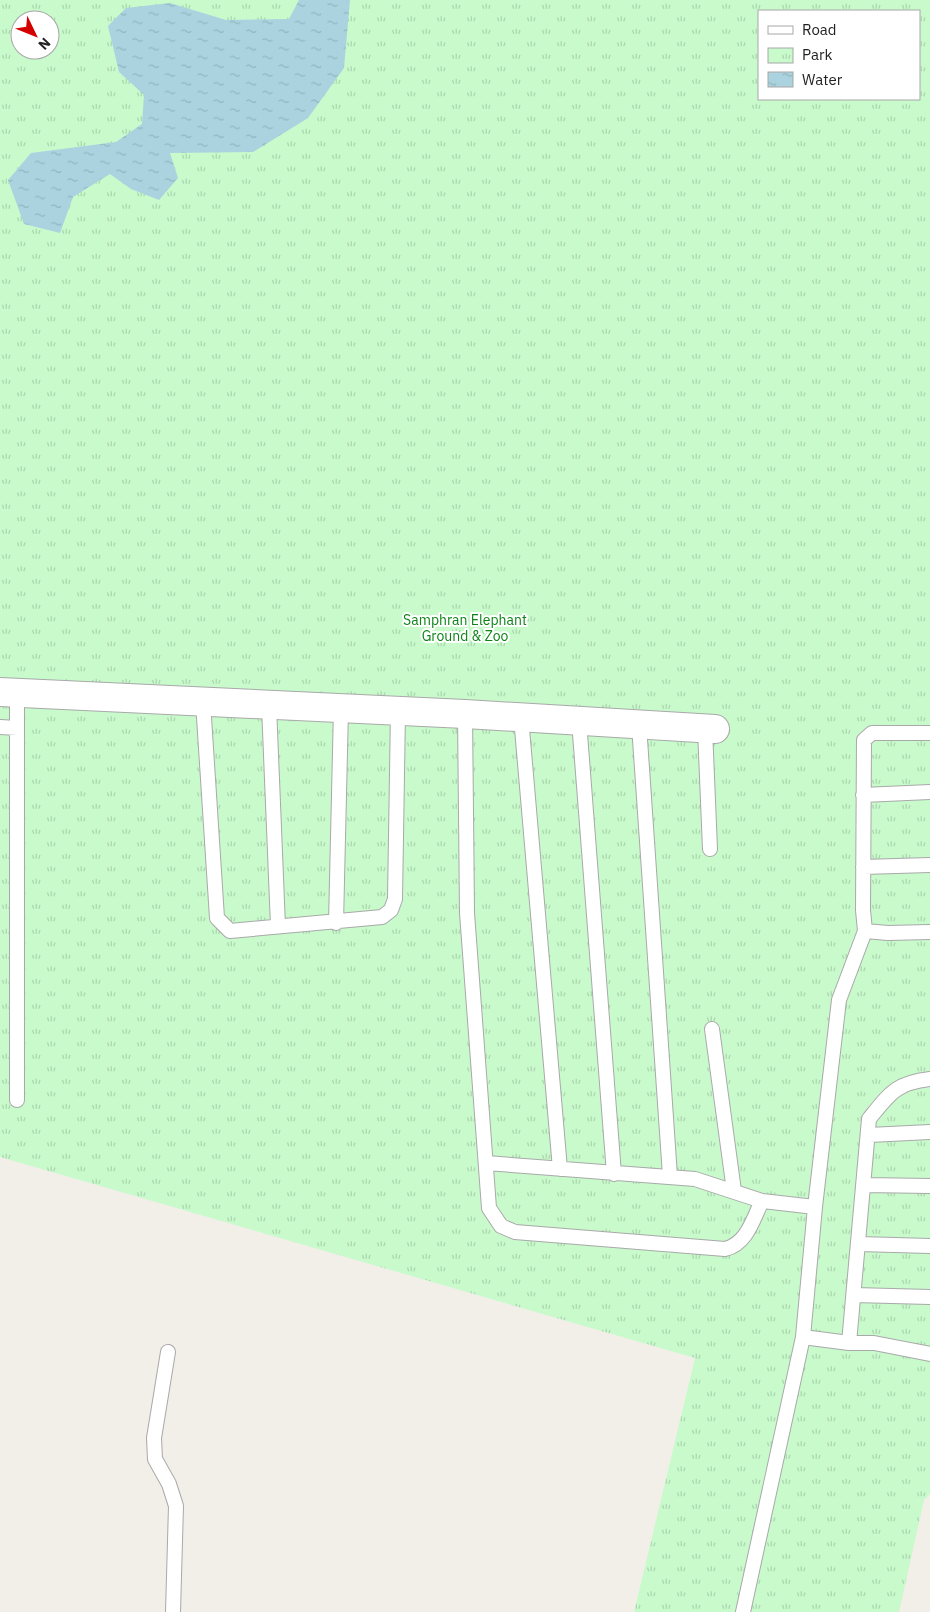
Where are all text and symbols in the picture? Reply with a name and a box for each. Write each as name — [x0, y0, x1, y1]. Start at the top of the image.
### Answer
north arrow — [10, 10, 60, 60]
legend — [758, 10, 920, 100]
text: Road — [802, 20, 837, 39]
text: N — [34, 34, 55, 54]
text: Park — [802, 45, 832, 64]
text: Water — [802, 70, 843, 89]
park label: Samphran Elephant Ground & Zoo — [403, 611, 527, 645]

